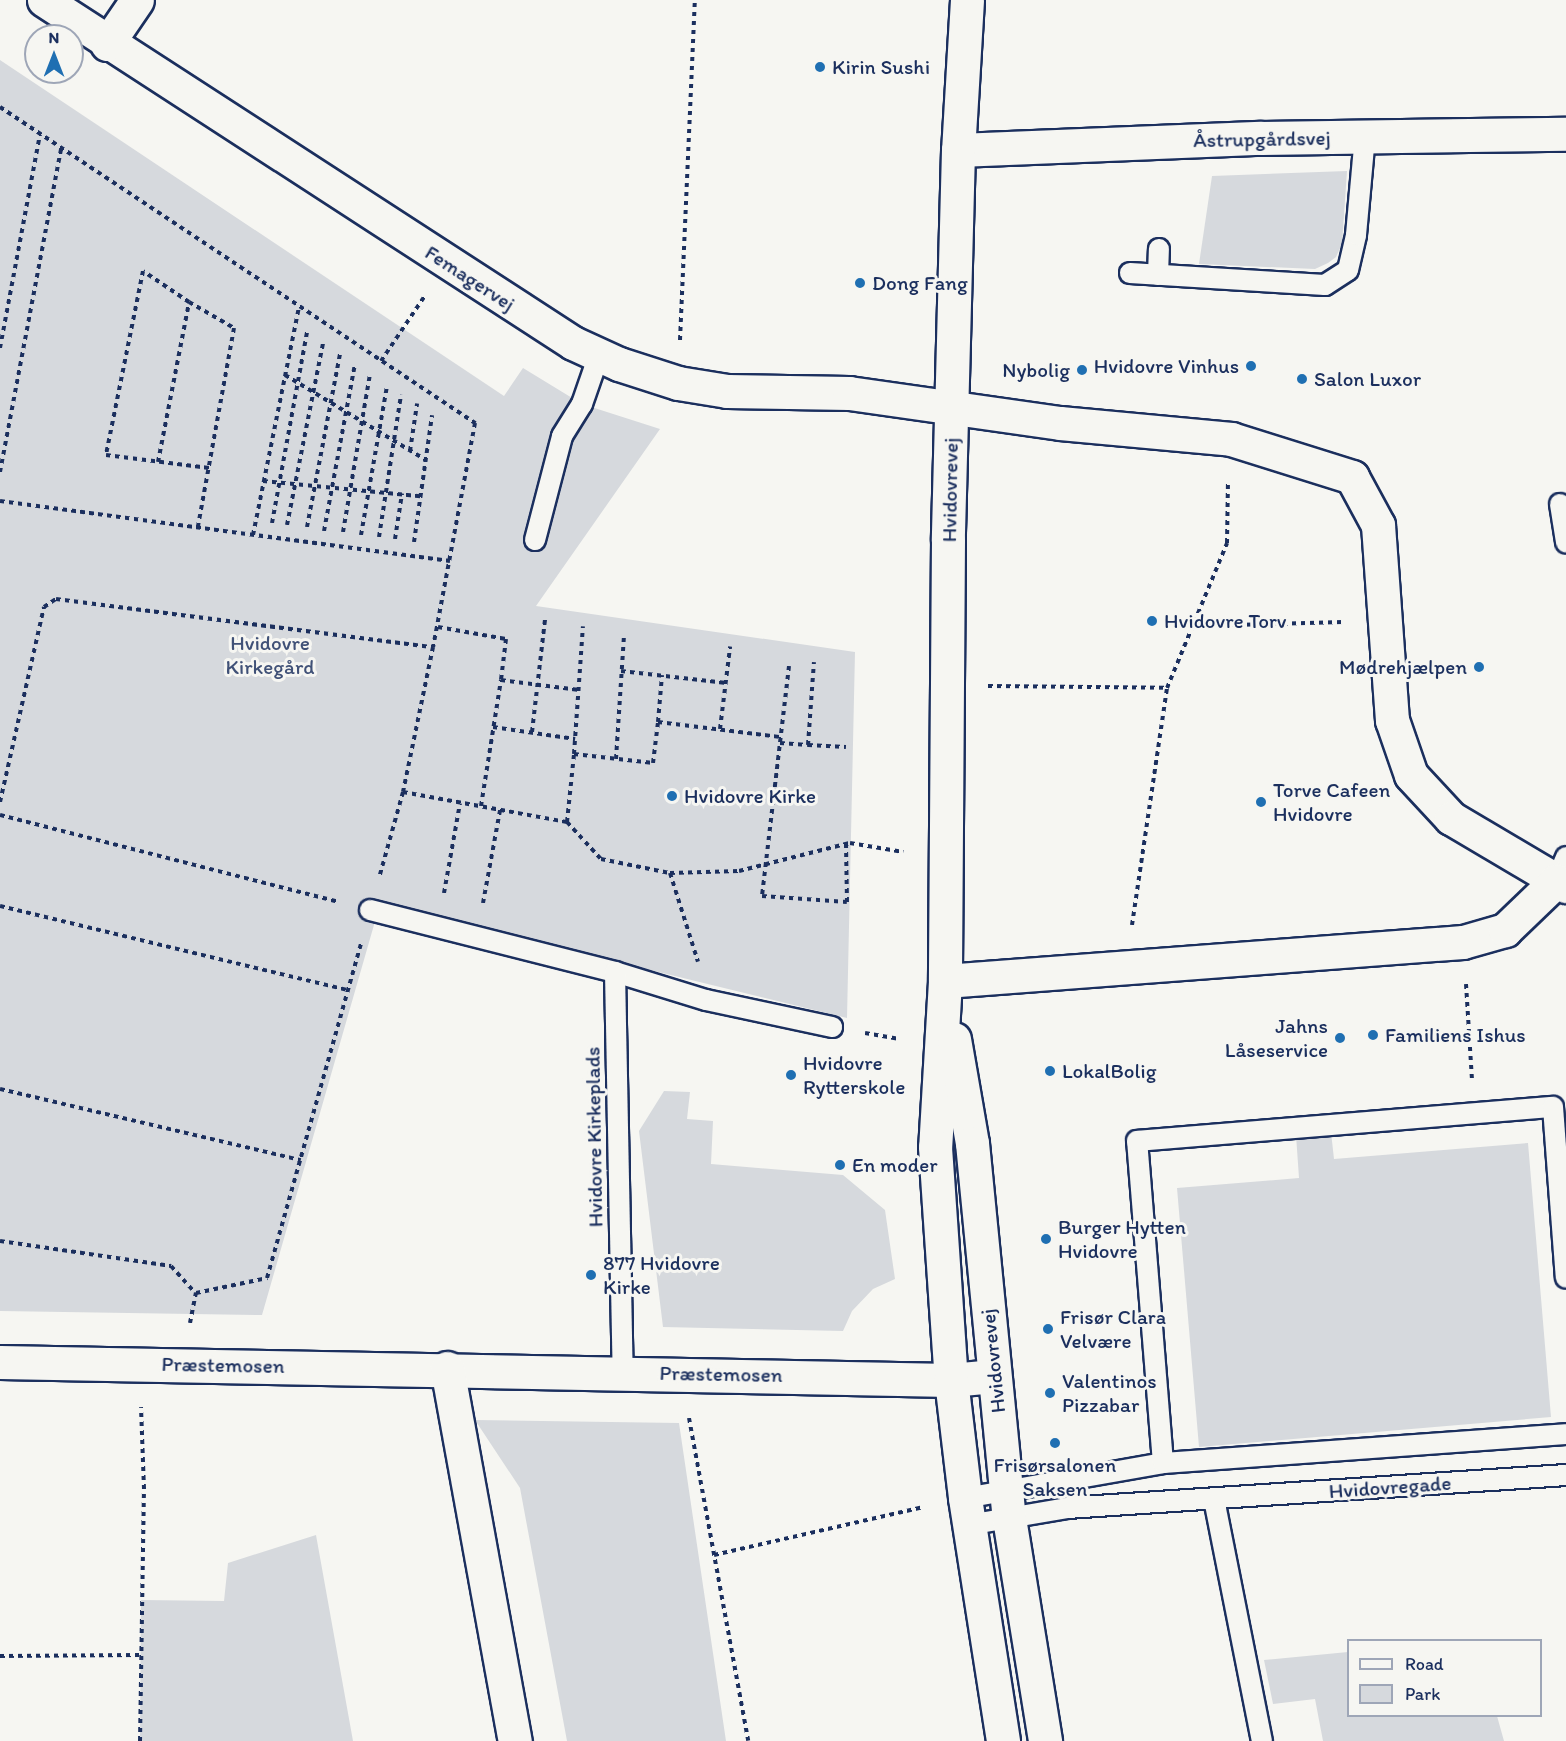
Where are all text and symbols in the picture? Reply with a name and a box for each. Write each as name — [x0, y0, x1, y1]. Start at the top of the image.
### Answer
north arrow — [24, 24, 84, 84]
text: N — [49, 28, 59, 47]
place label: Kirin Sushi — [832, 54, 929, 80]
marker: Kirin Sushi — [813, 60, 827, 74]
street label: Åstrupgårdsvej — [1193, 125, 1331, 153]
street label: Femagervej — [420, 240, 520, 316]
place label: Dong Fang — [872, 270, 967, 296]
marker: Dong Fang — [853, 276, 867, 290]
place label: Hvidovre Vinhus — [1093, 353, 1239, 379]
place label: Nybolig — [1002, 357, 1070, 383]
marker: Hvidovre Vinhus — [1244, 359, 1258, 373]
marker: Nybolig — [1075, 363, 1089, 377]
place label: Salon Luxor — [1314, 366, 1420, 392]
marker: Salon Luxor — [1295, 372, 1309, 386]
street label: Hvidovrevej — [936, 437, 964, 543]
place label: Hvidovre Torv — [1164, 608, 1287, 634]
marker: Hvidovre Torv — [1145, 614, 1159, 628]
park label: Hvidovre Kirkegård — [225, 630, 315, 680]
place label: Mødrehjælpen — [1339, 654, 1467, 680]
marker: Mødrehjælpen — [1472, 660, 1486, 674]
place label: Torve Cafeen Hvidovre — [1273, 777, 1390, 827]
place label: Hvidovre Kirke — [684, 783, 816, 809]
marker: Hvidovre Kirke — [665, 789, 679, 803]
marker: Torve Cafeen Hvidovre — [1254, 795, 1268, 809]
place label: Jahns Låseservice — [1225, 1013, 1328, 1063]
place label: Familiens Ishus — [1385, 1022, 1525, 1048]
marker: Familiens Ishus — [1366, 1028, 1380, 1042]
marker: Jahns Låseservice — [1333, 1031, 1347, 1045]
street label: Hvidovre Kirkeplads — [580, 1046, 608, 1228]
place label: Hvidovre Rytterskole — [803, 1050, 905, 1100]
place label: LokalBolig — [1062, 1058, 1157, 1084]
marker: LokalBolig — [1043, 1064, 1057, 1078]
marker: Hvidovre Rytterskole — [784, 1068, 798, 1082]
place label: En moder — [852, 1152, 938, 1178]
marker: En moder — [833, 1158, 847, 1172]
place label: Burger Hytten Hvidovre — [1058, 1214, 1186, 1264]
marker: Burger Hytten Hvidovre — [1039, 1232, 1053, 1246]
place label: 877 Hvidovre Kirke — [603, 1250, 720, 1300]
marker: 877 Hvidovre Kirke — [584, 1268, 598, 1282]
place label: Frisør Clara Velvære — [1060, 1304, 1166, 1354]
street label: Hvidovrevej — [975, 1308, 1011, 1414]
marker: Frisør Clara Velvære — [1041, 1322, 1055, 1336]
street label: Præstemosen — [161, 1351, 285, 1379]
street label: Præstemosen — [659, 1360, 783, 1388]
place label: Valentinos Pizzabar — [1062, 1368, 1157, 1418]
marker: Valentinos Pizzabar — [1043, 1386, 1057, 1400]
marker: Frisørsalonen Saksen — [1048, 1436, 1062, 1450]
place label: Frisørsalonen Saksen — [994, 1452, 1116, 1502]
street label: Hvidovregade — [1328, 1470, 1452, 1504]
legend — [1347, 1639, 1542, 1717]
text: Road — [1405, 1653, 1444, 1675]
text: Park — [1405, 1683, 1440, 1705]

